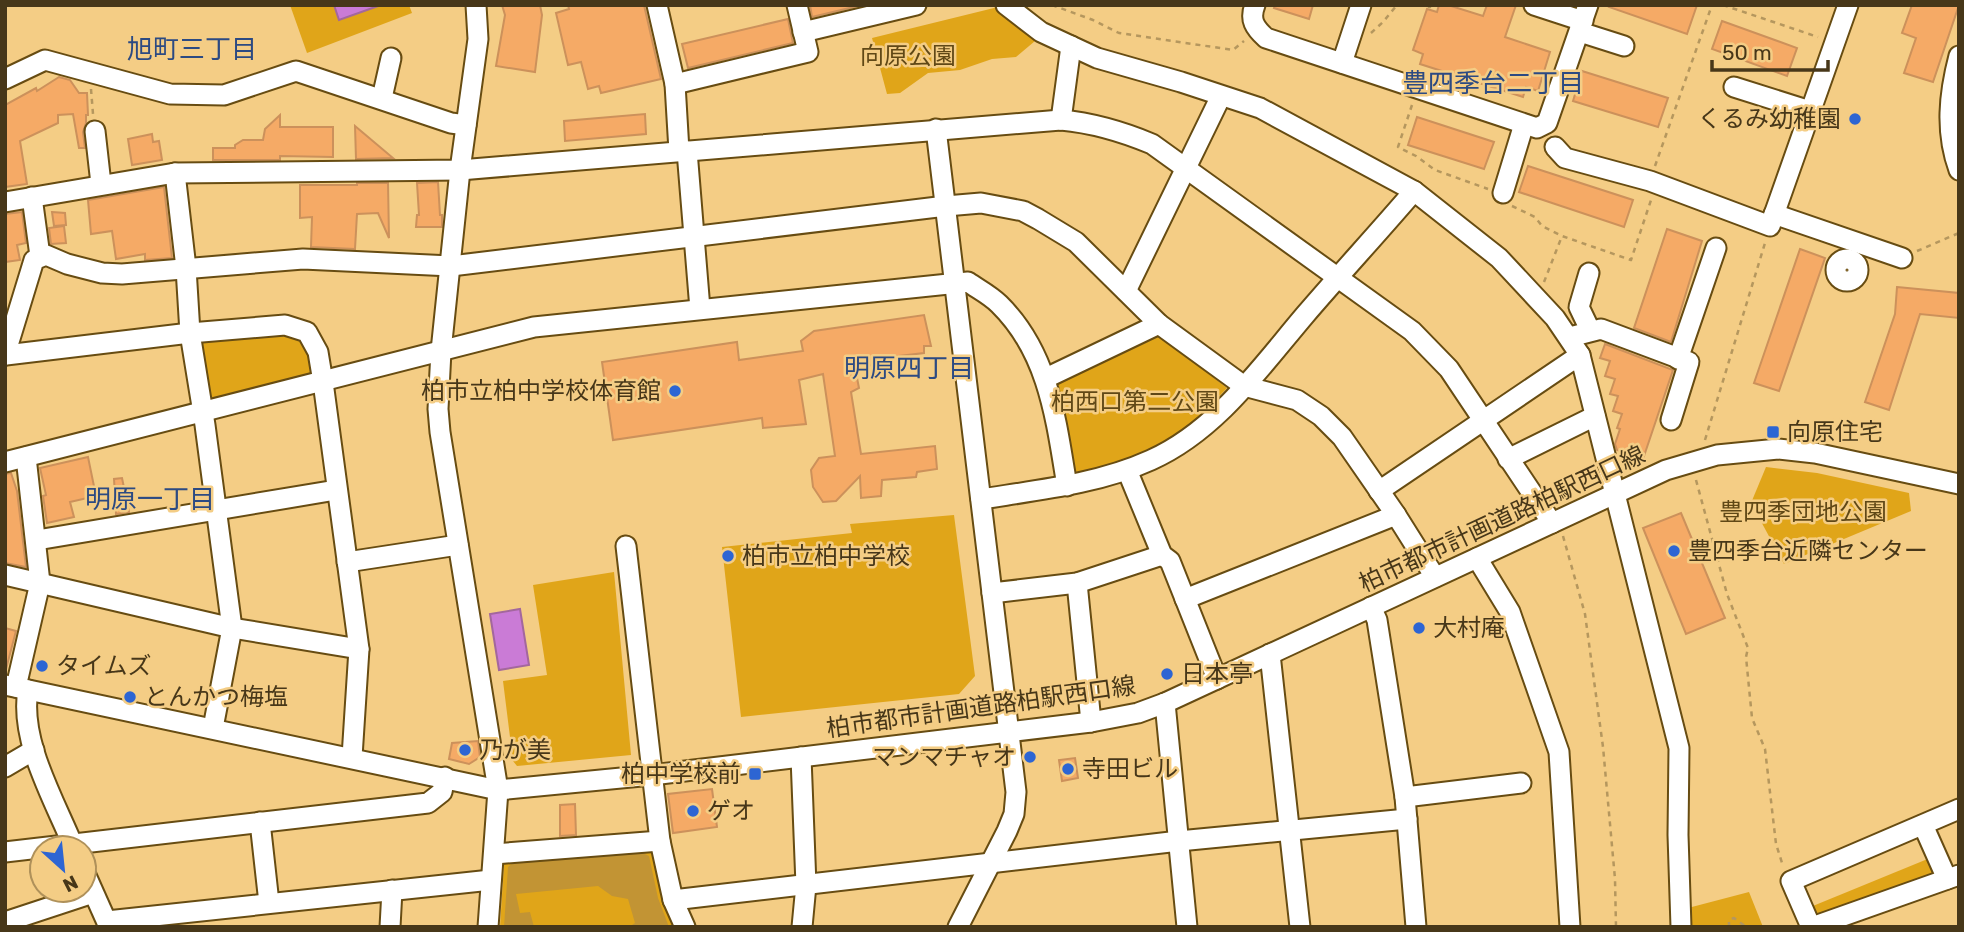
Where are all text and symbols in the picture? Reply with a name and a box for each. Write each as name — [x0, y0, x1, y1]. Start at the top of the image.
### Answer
scale bar — [1712, 28, 1828, 72]
district label: 旭町三丁目 — [127, 34, 257, 65]
text: 50 m — [1722, 40, 1772, 65]
park label: 向原公園 — [860, 42, 956, 70]
district label: 豊四季台二丁目 — [1402, 68, 1584, 99]
place label: くるみ幼稚園 — [1697, 105, 1841, 133]
marker: くるみ幼稚園 — [1847, 111, 1863, 127]
district label: 明原四丁目 — [844, 353, 974, 384]
place label: 柏市立柏中学校体育館 — [421, 377, 661, 405]
marker: 柏市立柏中学校体育館 — [667, 383, 683, 399]
park label: 柏西口第二公園 — [1051, 388, 1219, 416]
place label: 向原住宅 — [1787, 418, 1883, 446]
marker: 向原住宅 — [1765, 424, 1781, 440]
street label: 柏市都市計画道路柏駅西口線 — [1355, 440, 1649, 598]
district label: 明原一丁目 — [85, 484, 215, 515]
park label: 豊四季団地公園 — [1719, 498, 1887, 526]
place label: 豊四季台近隣センター — [1688, 537, 1928, 565]
place label: 柏市立柏中学校 — [742, 542, 910, 570]
marker: 豊四季台近隣センター — [1666, 543, 1682, 559]
marker: 柏市立柏中学校 — [720, 548, 736, 564]
place label: 大村庵 — [1433, 614, 1505, 642]
marker: 大村庵 — [1411, 620, 1427, 636]
place label: タイムズ — [56, 652, 152, 680]
marker: タイムズ — [34, 658, 50, 674]
place label: 日本亭 — [1181, 660, 1253, 688]
marker: 日本亭 — [1159, 666, 1175, 682]
street label: 柏市都市計画道路柏駅西口線 — [825, 671, 1137, 743]
place label: とんかつ梅塩 — [144, 683, 288, 711]
marker: とんかつ梅塩 — [122, 689, 138, 705]
place label: 乃が美 — [479, 736, 551, 764]
marker: 乃が美 — [457, 742, 473, 758]
place label: マンマチャオ — [872, 743, 1016, 771]
marker: マンマチャオ — [1022, 749, 1038, 765]
place label: 寺田ビル — [1082, 755, 1178, 783]
place label: 柏中学校前 — [621, 760, 741, 788]
marker: 寺田ビル — [1060, 761, 1076, 777]
marker: 柏中学校前 — [747, 766, 763, 782]
place label: ゲオ — [707, 797, 755, 825]
marker: ゲオ — [685, 803, 701, 819]
north arrow — [28, 834, 98, 904]
text: N — [59, 870, 82, 897]

